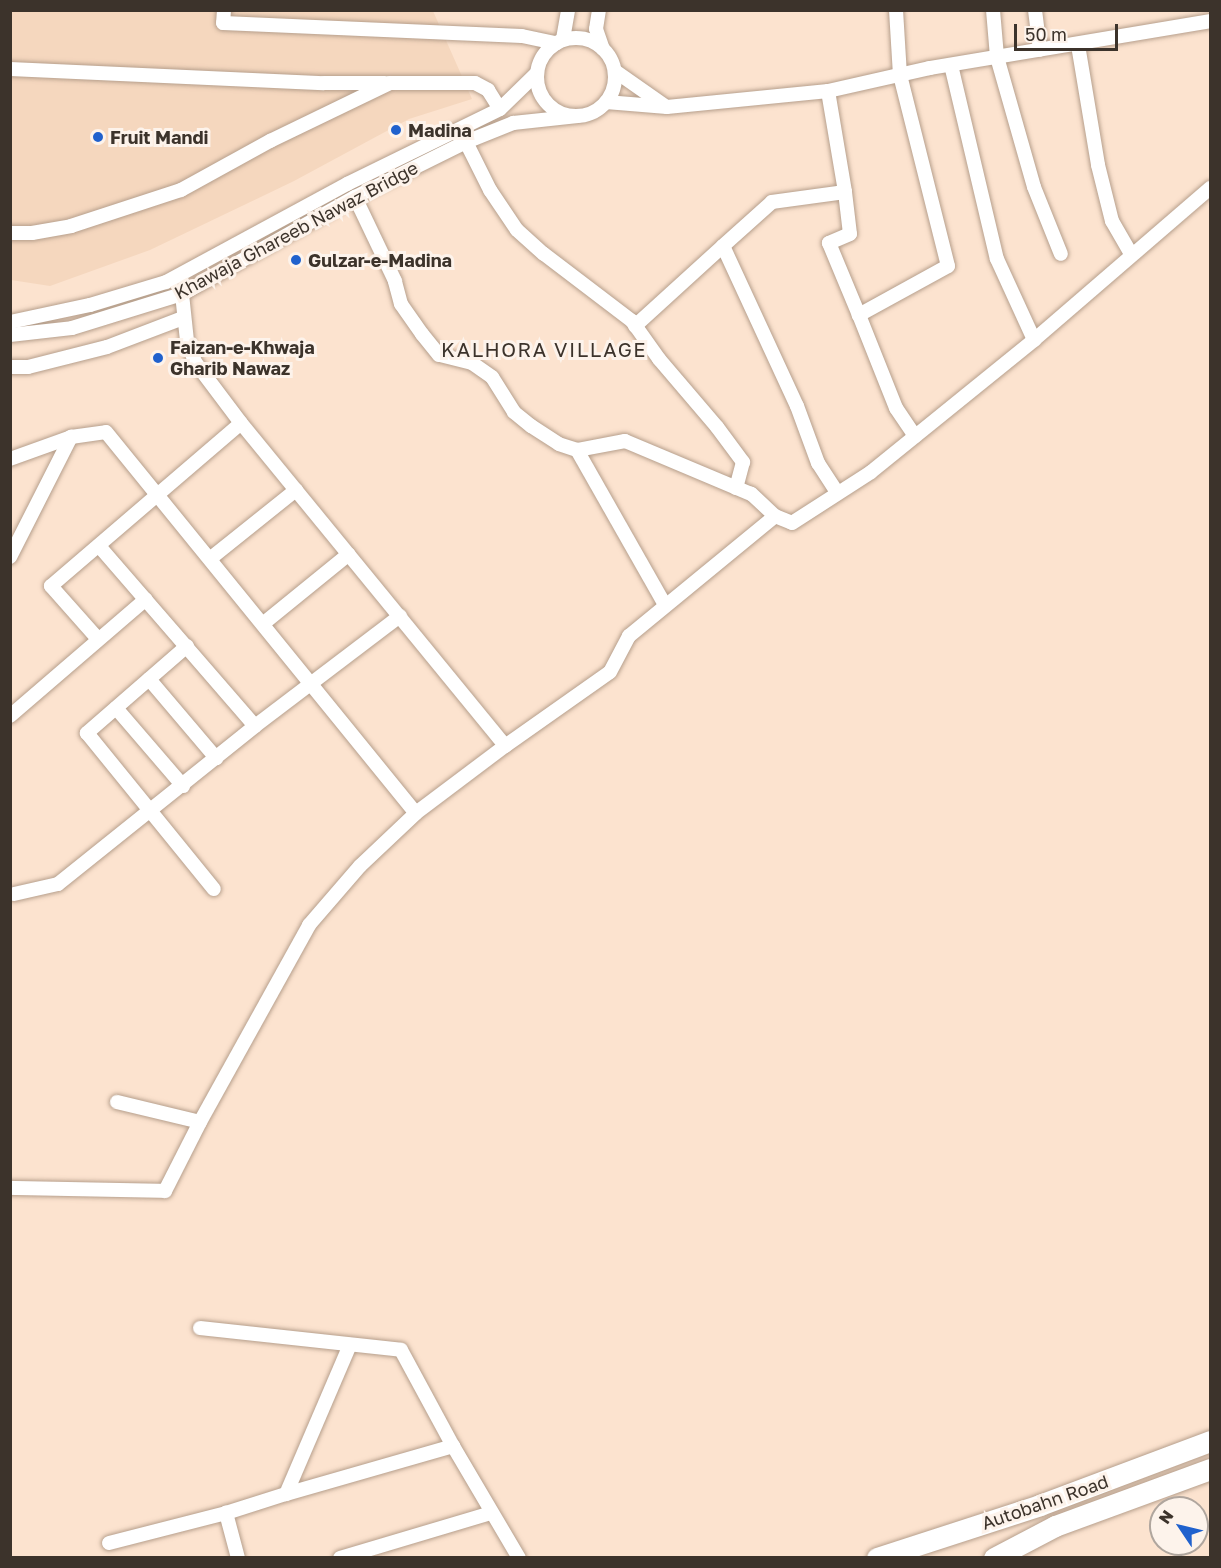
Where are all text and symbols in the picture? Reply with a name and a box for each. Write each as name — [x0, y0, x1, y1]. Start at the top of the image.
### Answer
scale bar — [1017, 12, 1120, 50]
text: 50 m — [1025, 23, 1067, 45]
place label: Madina — [408, 119, 472, 141]
marker: Madina — [389, 123, 403, 137]
place label: Fruit Mandi — [110, 126, 208, 148]
marker: Fruit Mandi — [91, 130, 105, 144]
street label: Khawaja Ghareeb Nawaz Bridge — [170, 156, 422, 304]
place label: Gulzar-e-Madina — [308, 249, 452, 271]
marker: Gulzar-e-Madina — [289, 253, 303, 267]
place label: Faizan-e-Khwaja Gharib Nawaz — [170, 337, 315, 380]
district label: KALHORA VILLAGE — [441, 337, 647, 361]
marker: Faizan-e-Khwaja Gharib Nawaz — [151, 351, 165, 365]
street label: Autobahn Road — [979, 1470, 1111, 1534]
north arrow — [1149, 1496, 1209, 1556]
text: N — [1154, 1506, 1178, 1528]

